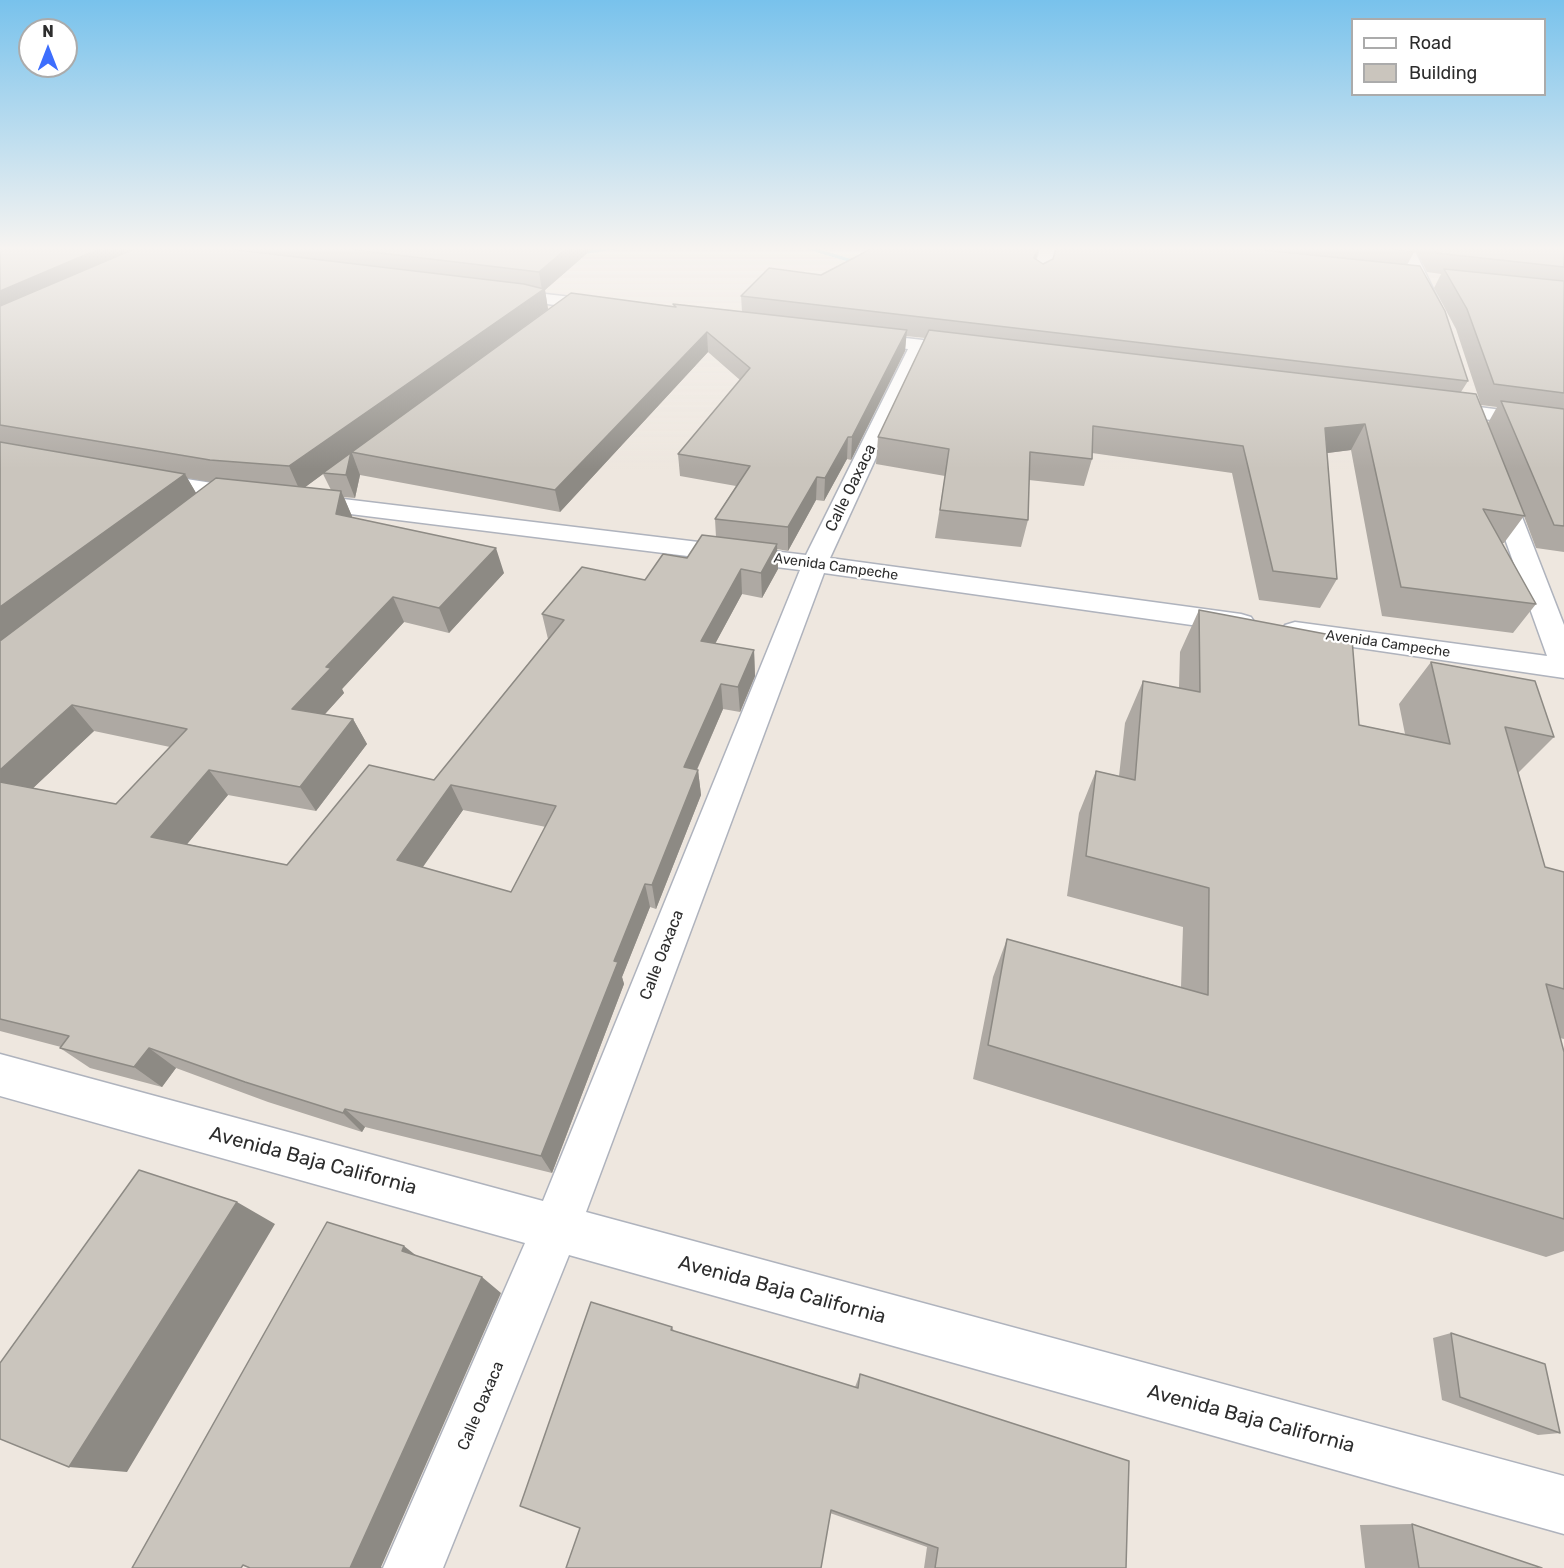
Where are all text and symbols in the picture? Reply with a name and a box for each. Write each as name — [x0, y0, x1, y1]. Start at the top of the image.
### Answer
north arrow — [18, 18, 78, 78]
legend — [1351, 18, 1546, 96]
text: N — [42, 22, 54, 41]
text: Road — [1409, 32, 1452, 54]
text: Building — [1409, 62, 1477, 84]
street label: Calle Oaxaca — [822, 441, 880, 535]
street label: Avenida Campeche — [773, 550, 899, 584]
street label: Avenida Campeche — [1325, 627, 1451, 661]
street label: Calle Oaxaca — [636, 907, 688, 1003]
street label: Avenida Baja California — [207, 1122, 419, 1200]
street label: Avenida Baja California — [676, 1251, 888, 1329]
street label: Calle Oaxaca — [454, 1359, 508, 1453]
street label: Avenida Baja California — [1145, 1380, 1357, 1458]

